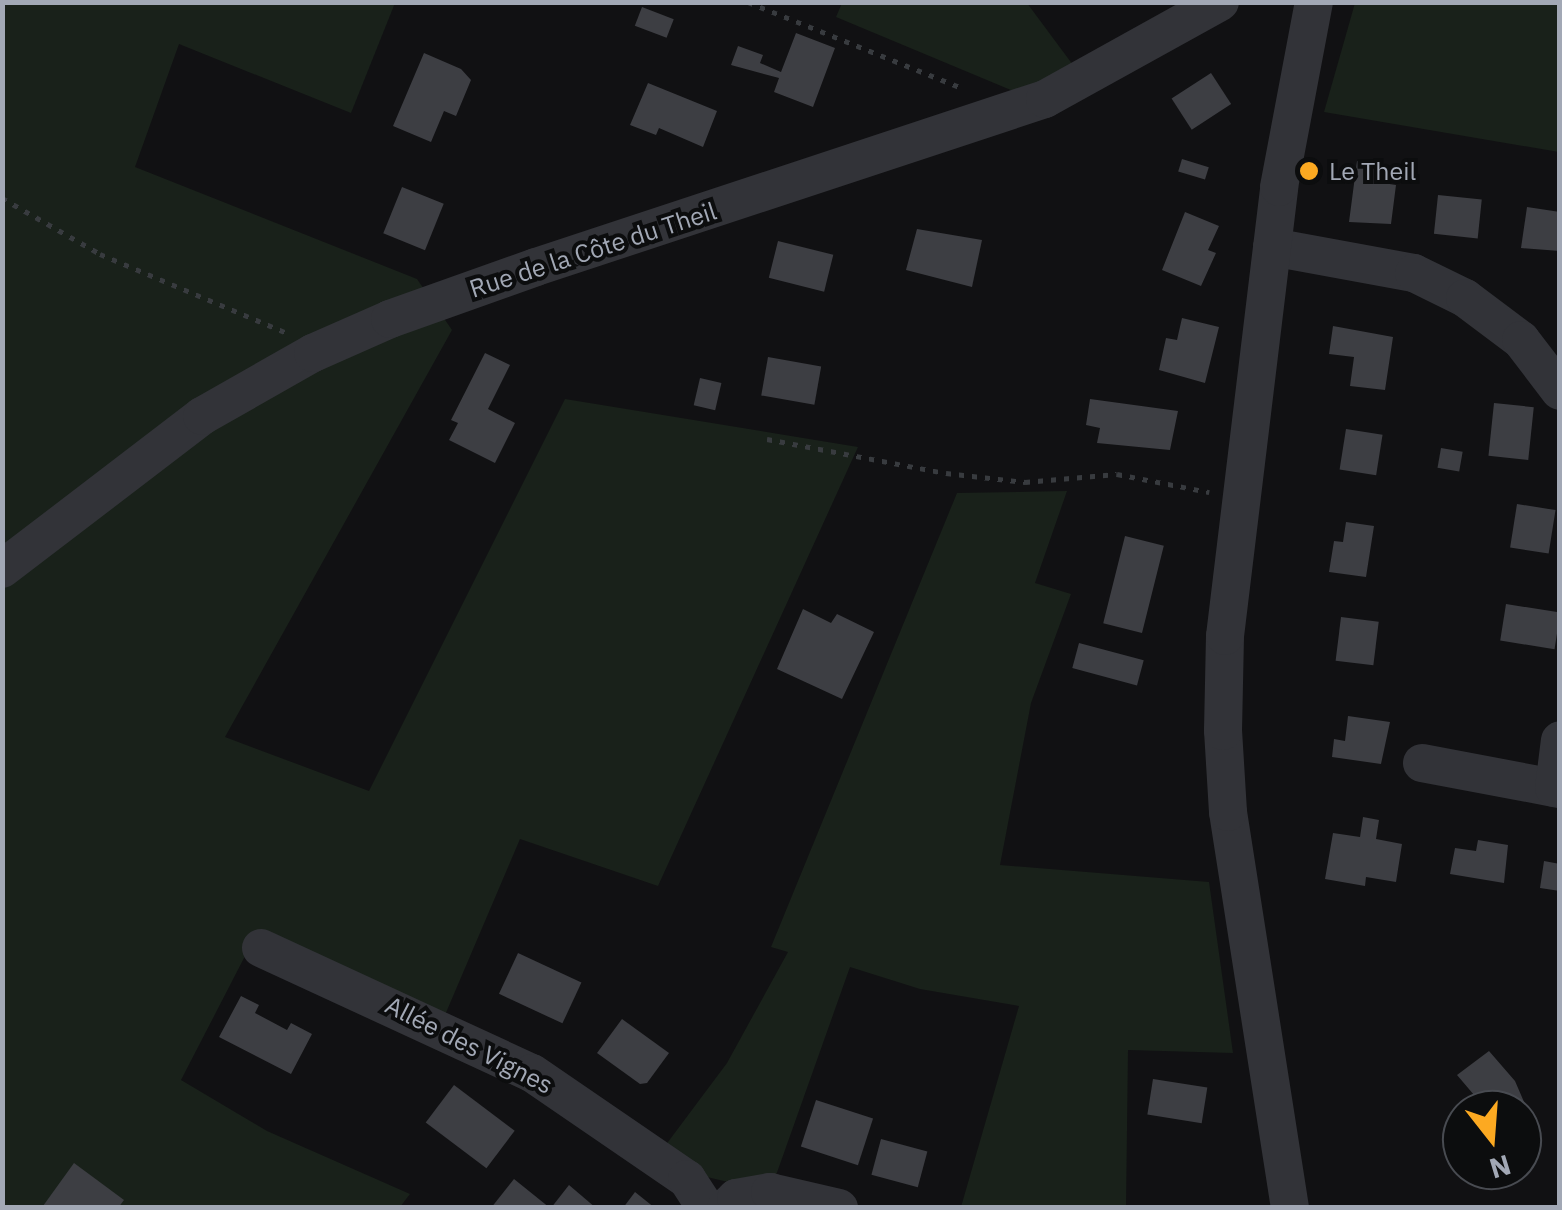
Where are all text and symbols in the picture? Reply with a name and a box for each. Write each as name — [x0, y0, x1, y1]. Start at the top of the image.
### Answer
place label: Le Theil — [1329, 156, 1416, 186]
marker: Le Theil — [1298, 160, 1320, 182]
street label: Rue de la Côte du Theil — [466, 196, 720, 304]
street label: Allée des Vignes — [380, 990, 558, 1100]
north arrow — [1442, 1090, 1542, 1190]
text: N — [1485, 1147, 1515, 1188]

